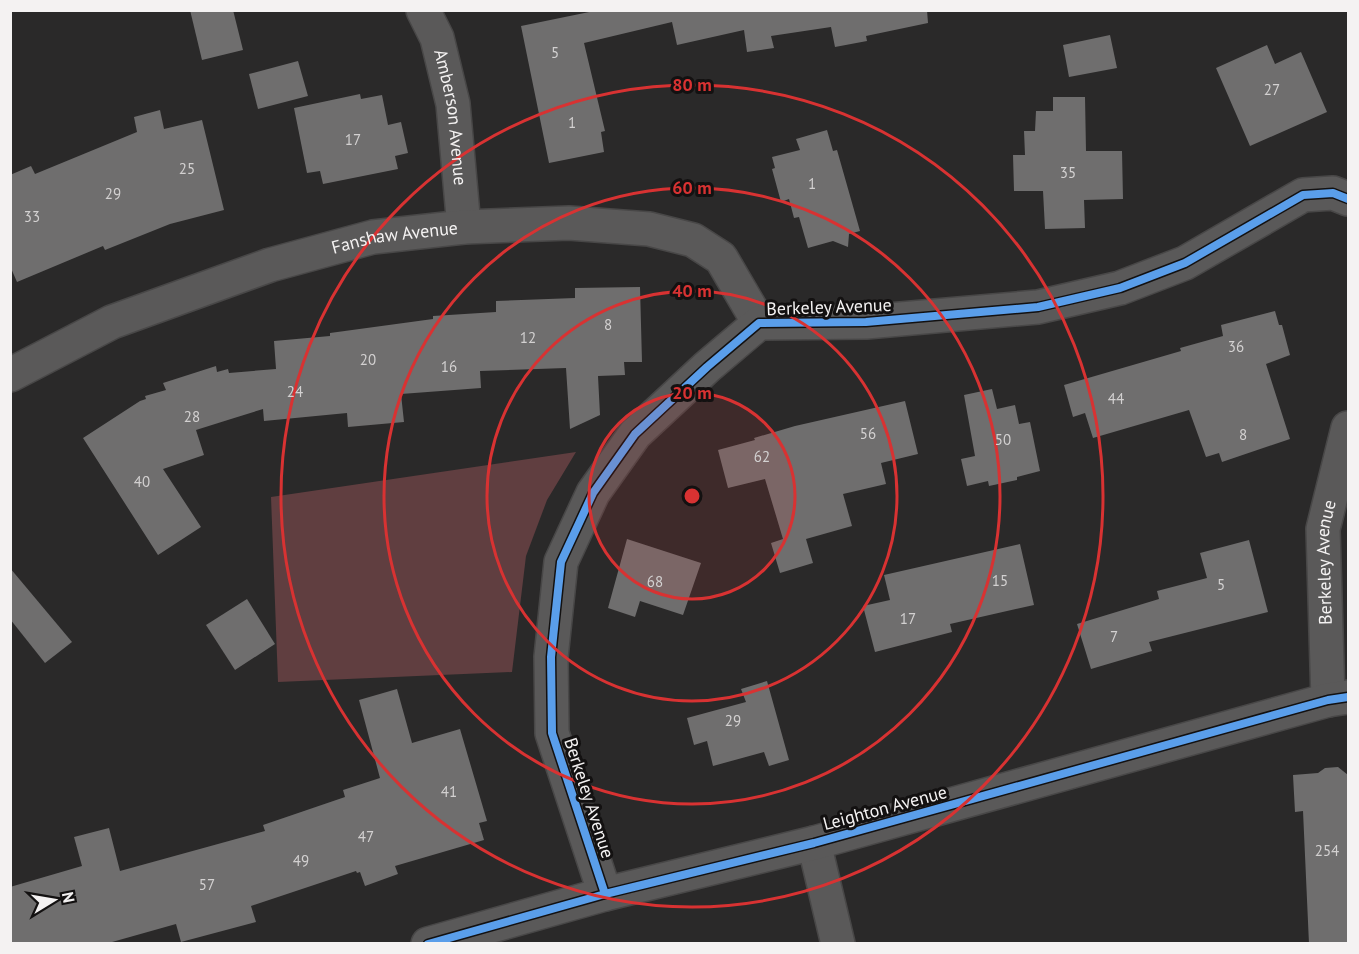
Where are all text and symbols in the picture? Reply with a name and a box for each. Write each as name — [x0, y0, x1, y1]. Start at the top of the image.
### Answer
house number: 5 — [551, 43, 559, 62]
street label: Amberson Avenue — [429, 47, 472, 186]
text: 80 m — [672, 73, 712, 96]
house number: 27 — [1264, 80, 1280, 99]
house number: 1 — [568, 113, 576, 132]
house number: 17 — [345, 130, 361, 149]
house number: 25 — [179, 159, 195, 178]
house number: 35 — [1060, 163, 1076, 182]
house number: 1 — [808, 174, 816, 193]
text: 60 m — [672, 176, 712, 199]
house number: 29 — [105, 184, 121, 203]
house number: 33 — [24, 207, 40, 226]
street label: Fanshaw Avenue — [329, 216, 459, 259]
text: 40 m — [672, 279, 712, 302]
street label: Berkeley Avenue — [766, 293, 892, 320]
house number: 8 — [604, 315, 612, 334]
house number: 12 — [520, 328, 536, 347]
house number: 36 — [1228, 337, 1244, 356]
house number: 20 — [360, 350, 376, 369]
house number: 16 — [441, 357, 457, 376]
text: 20 m — [672, 381, 712, 404]
house number: 24 — [287, 382, 303, 401]
house number: 44 — [1108, 389, 1124, 408]
house number: 28 — [184, 407, 200, 426]
house number: 56 — [860, 424, 876, 443]
house number: 8 — [1239, 425, 1247, 444]
house number: 50 — [995, 430, 1011, 449]
house number: 62 — [754, 447, 770, 466]
house number: 40 — [134, 472, 150, 491]
centre of rings — [682, 486, 702, 506]
street label: Berkeley Avenue — [1311, 497, 1341, 625]
house number: 15 — [992, 571, 1008, 590]
house number: 68 — [647, 572, 663, 591]
house number: 5 — [1217, 575, 1225, 594]
house number: 17 — [900, 609, 916, 628]
house number: 7 — [1110, 627, 1118, 646]
house number: 29 — [725, 711, 741, 730]
street label: Berkeley Avenue — [559, 735, 620, 861]
street label: Leighton Avenue — [820, 780, 949, 835]
house number: 41 — [441, 782, 457, 801]
house number: 47 — [358, 827, 374, 846]
house number: 254 — [1315, 841, 1339, 860]
house number: 49 — [293, 851, 309, 870]
north arrow — [24, 870, 84, 930]
house number: 57 — [199, 875, 215, 894]
text: N — [58, 890, 80, 904]

